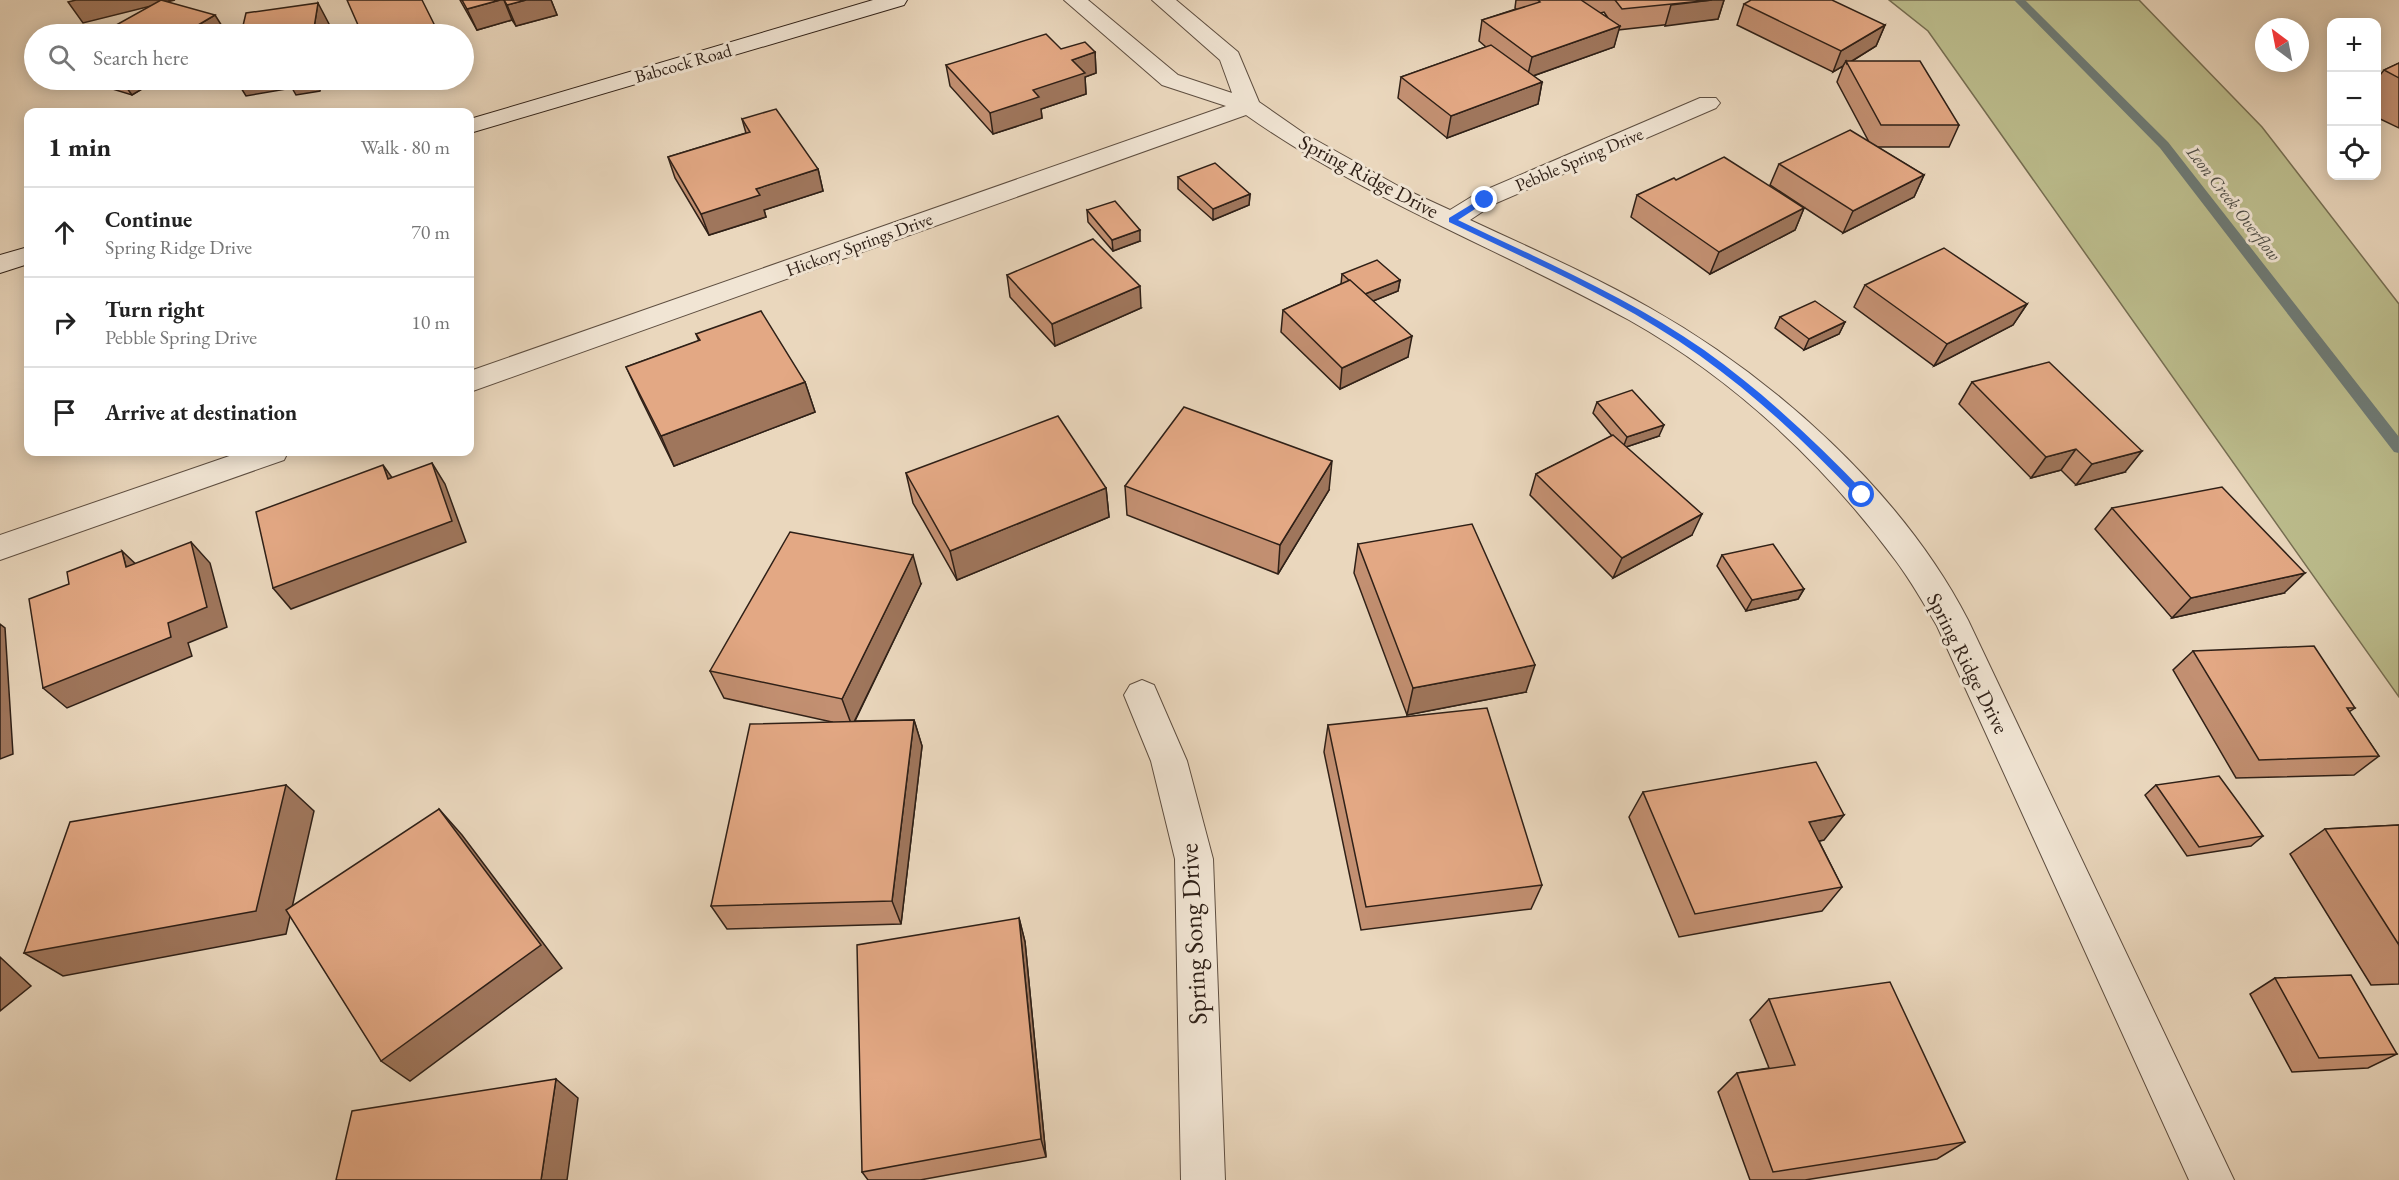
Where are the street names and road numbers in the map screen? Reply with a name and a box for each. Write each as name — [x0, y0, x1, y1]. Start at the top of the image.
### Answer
street label: Babcock Road — [632, 38, 735, 88]
street label: Pebble Spring Drive — [1512, 122, 1646, 196]
street label: Spring Ridge Drive — [1295, 128, 1443, 224]
street label: Hickory Springs Drive — [782, 207, 936, 281]
street label: Spring Ridge Drive — [1921, 588, 2015, 738]
street label: Spring Song Drive — [1171, 842, 1215, 1026]

